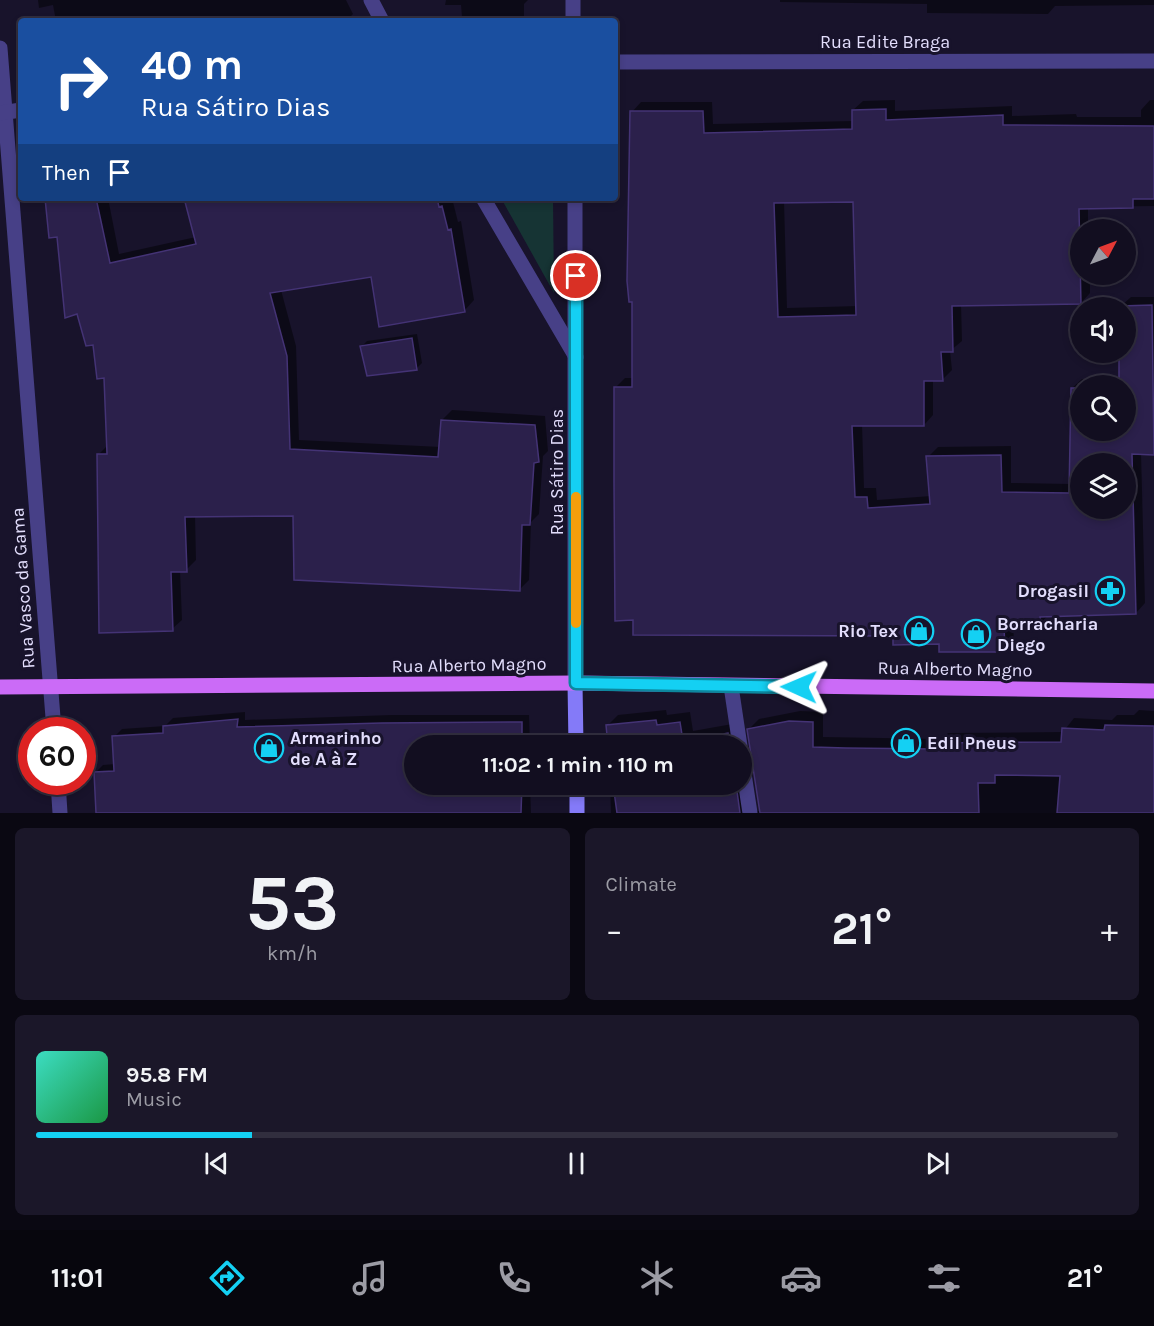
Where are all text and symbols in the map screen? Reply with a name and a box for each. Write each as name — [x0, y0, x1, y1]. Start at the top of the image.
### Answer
street label: Rua Edite Braga — [820, 31, 950, 53]
text: 40 m — [141, 40, 243, 90]
icon: right — [42, 42, 120, 120]
text: Rua Sátiro Dias — [141, 91, 330, 123]
icon: arrive — [103, 156, 136, 189]
text: Then — [42, 160, 91, 186]
north arrow — [1070, 219, 1136, 285]
map controls — [1070, 219, 1136, 519]
pin — [550, 250, 601, 301]
icon: arrive — [559, 259, 592, 292]
button: sound — [1070, 297, 1136, 363]
button: search — [1070, 375, 1136, 441]
street label: Rua Sátiro Dias — [546, 409, 568, 535]
button: layers — [1070, 453, 1136, 519]
street label: Rua Vasco da Gama — [6, 507, 40, 669]
pharmacy icon: Drogasil — [1094, 575, 1126, 607]
place label: Drogasil — [1018, 580, 1089, 602]
place label: Borracharia Diego — [997, 613, 1098, 656]
shop icon: Rio Tex — [903, 615, 935, 647]
shop icon: Borracharia Diego — [960, 618, 992, 650]
place label: Rio Tex — [838, 620, 898, 642]
street label: Rua Alberto Magno — [391, 653, 547, 677]
position arrow — [767, 655, 831, 719]
street label: Rua Alberto Magno — [877, 657, 1033, 681]
speed limit sign: 60 — [18, 717, 96, 795]
place label: Armarinho de A à Z — [290, 727, 382, 770]
shop icon: Edil Pneus — [890, 727, 922, 759]
shop icon: Armarinho de A à Z — [253, 732, 285, 764]
place label: Edil Pneus — [927, 732, 1017, 754]
text: 11:02 · 1 min · 110 m — [482, 752, 674, 778]
text: 53 — [245, 857, 339, 949]
text: Climate — [606, 873, 677, 896]
text: 21° — [831, 903, 892, 955]
text: − — [606, 911, 623, 949]
text: + — [1101, 911, 1118, 949]
text: km/h — [267, 942, 318, 965]
text: 95.8 FM — [126, 1062, 208, 1088]
text: Music — [126, 1088, 182, 1111]
icon: previous — [200, 1147, 233, 1180]
icon: pause — [560, 1147, 593, 1180]
icon: next — [921, 1147, 954, 1180]
icon: directions — [206, 1257, 248, 1299]
icon: music — [349, 1257, 391, 1299]
icon: phone — [493, 1257, 535, 1299]
icon: climate — [636, 1257, 678, 1299]
icon: car — [780, 1257, 822, 1299]
icon: filters — [923, 1257, 965, 1299]
text: 11:01 — [51, 1262, 104, 1294]
text: 21° — [1067, 1262, 1103, 1294]

